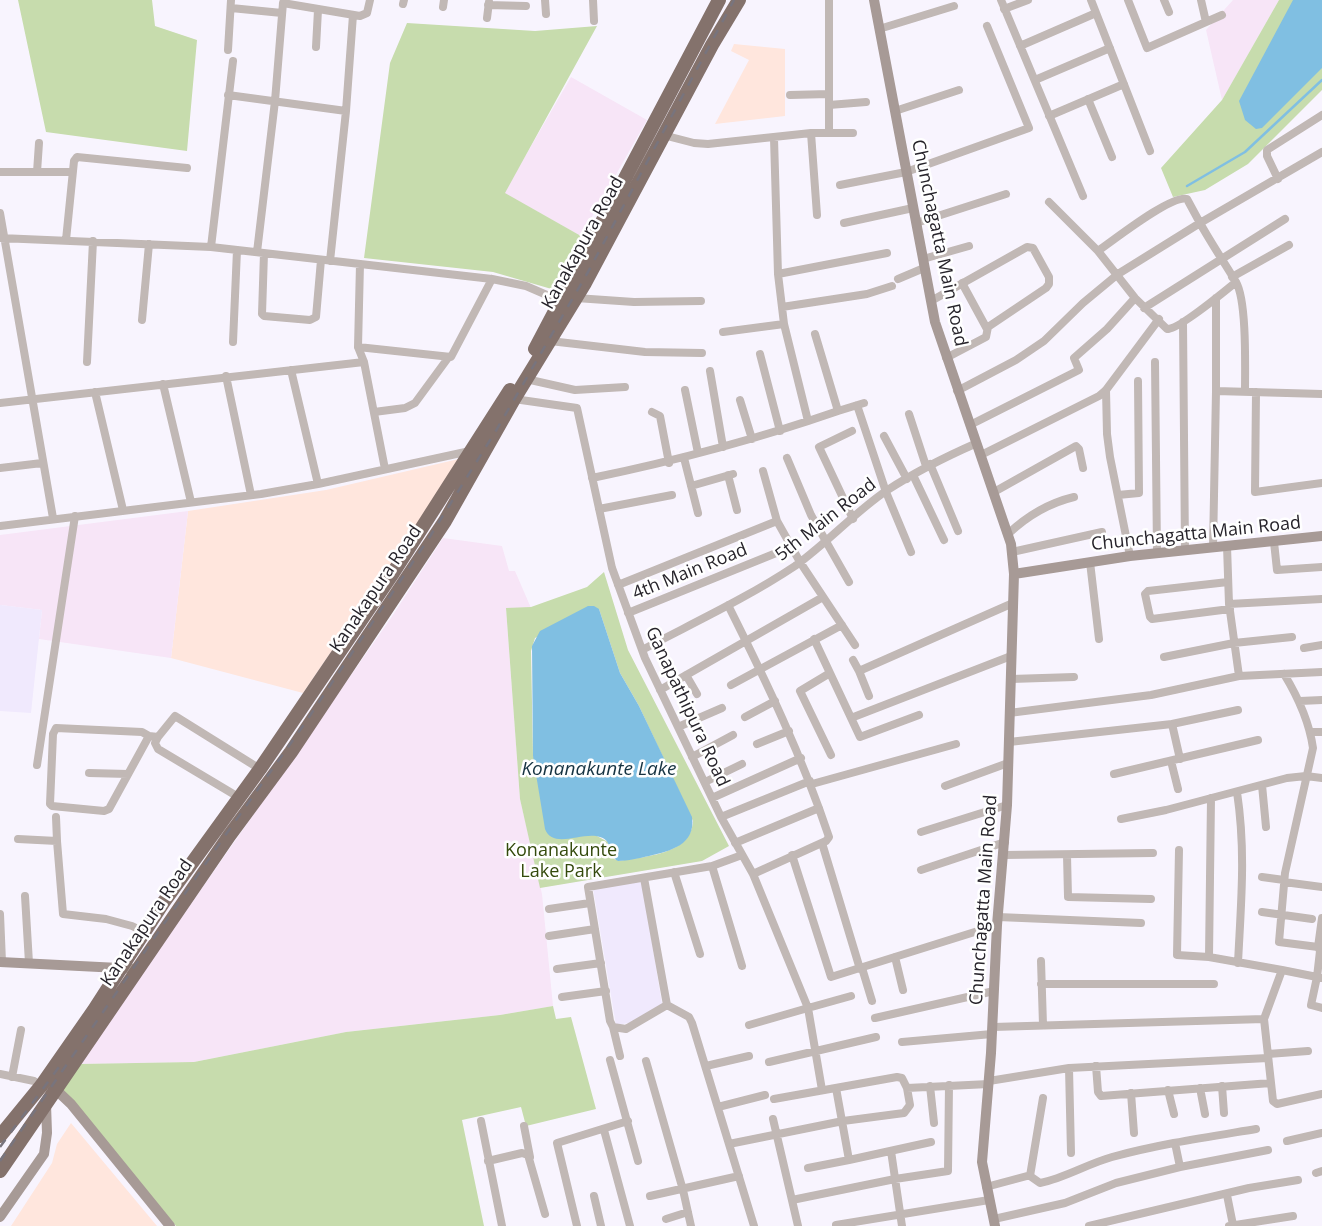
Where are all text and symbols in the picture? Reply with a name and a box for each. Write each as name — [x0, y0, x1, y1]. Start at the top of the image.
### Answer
street label: Chunchagatta Main Road — [907, 138, 971, 348]
street label: Kanakapura Road — [538, 173, 628, 313]
street label: 5th Main Road — [771, 474, 881, 566]
street label: Chunchagatta Main Road — [1090, 512, 1302, 556]
street label: Kanakapura Road — [326, 521, 426, 657]
street label: 4th Main Road — [629, 539, 751, 605]
street label: Ganapathipura Road — [640, 624, 734, 790]
water label: Konanakunte Lake — [521, 759, 677, 781]
street label: Chunchagatta Main Road — [966, 794, 1002, 1006]
park label: Konanakunte Lake Park — [505, 840, 617, 882]
street label: Kanakapura Road — [97, 855, 197, 991]

